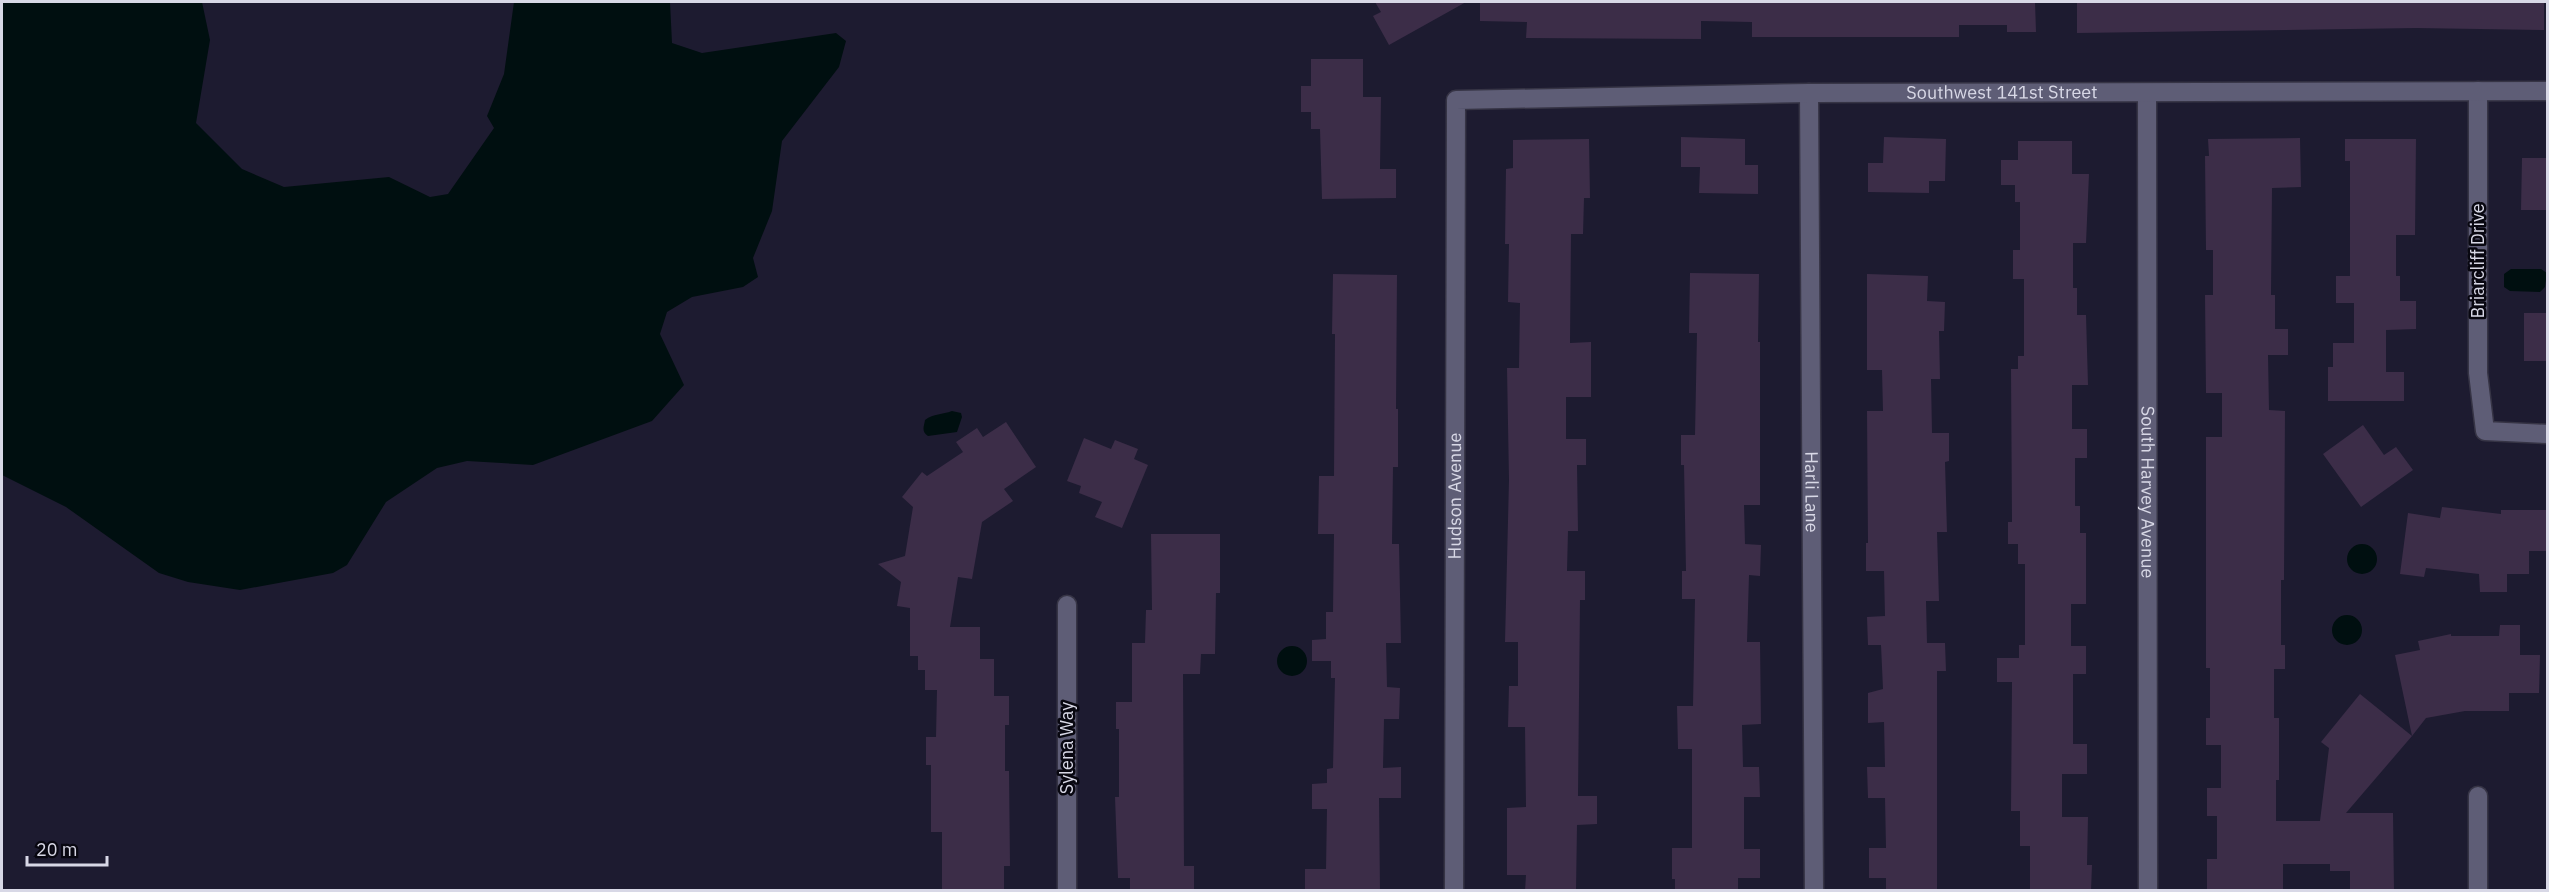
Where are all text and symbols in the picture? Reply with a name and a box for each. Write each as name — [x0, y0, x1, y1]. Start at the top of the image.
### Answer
street label: Southwest 141st Street — [1906, 80, 2098, 104]
street label: Briarcliff Drive — [2466, 203, 2489, 319]
street label: South Harvey Avenue — [2136, 406, 2160, 578]
street label: Hudson Avenue — [1443, 432, 1466, 559]
street label: Harli Lane — [1800, 451, 1824, 533]
street label: Sylena Way — [1055, 702, 1078, 794]
scale bar — [27, 829, 106, 867]
text: 20 m — [36, 838, 78, 861]

